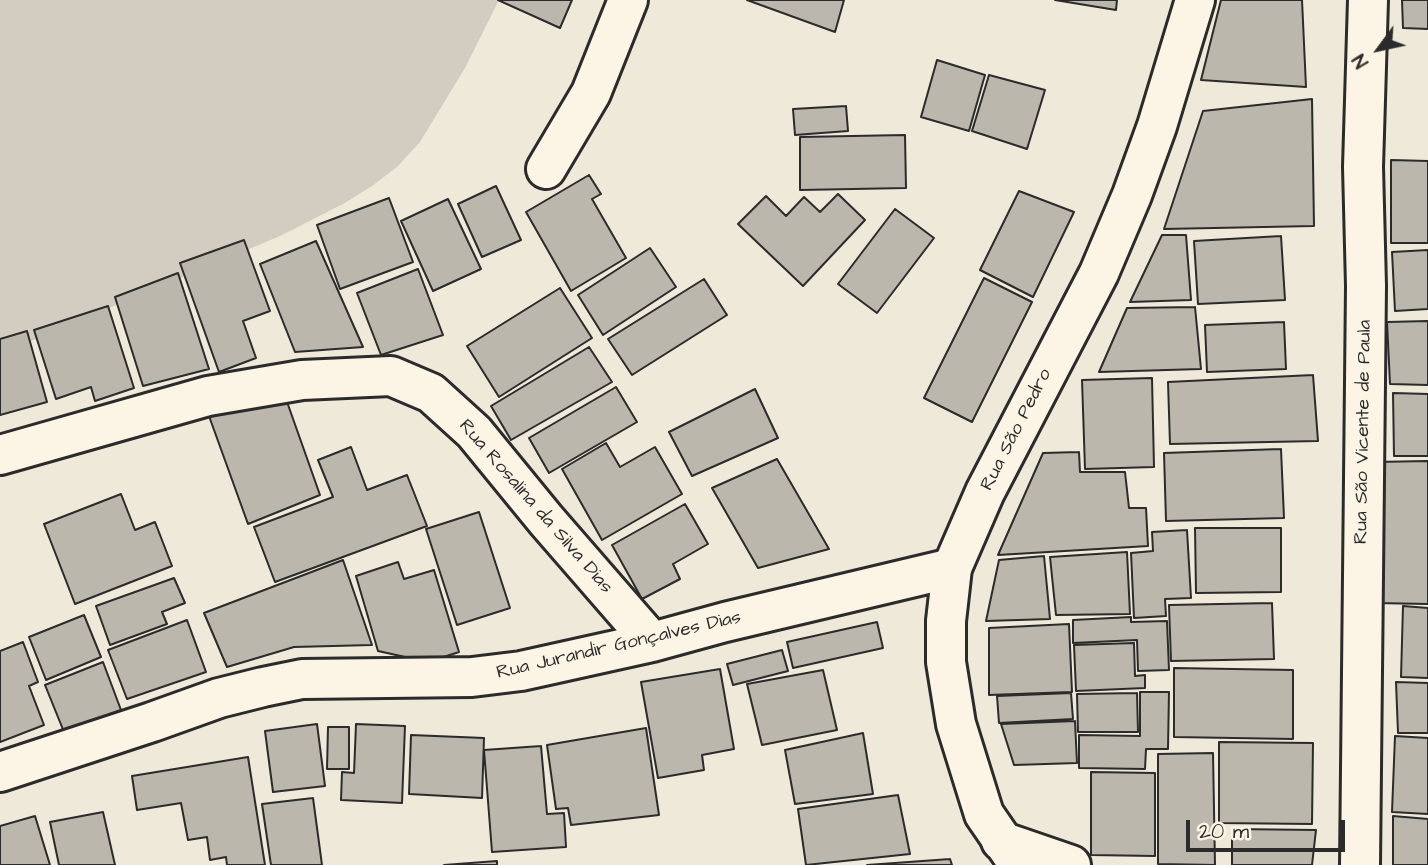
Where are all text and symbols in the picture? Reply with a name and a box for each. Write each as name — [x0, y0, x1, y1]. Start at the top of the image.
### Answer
north arrow — [1344, 14, 1414, 84]
text: N — [1346, 48, 1376, 73]
street label: Rua São Vicente de Paula — [1351, 320, 1377, 544]
street label: Rua São Pedro — [976, 365, 1058, 495]
street label: Rua Rosalina da Silva Dias — [453, 415, 617, 599]
street label: Rua Jurandir Gonçalves Dias — [495, 607, 743, 685]
scale bar — [1190, 806, 1349, 850]
text: 20 m — [1199, 817, 1249, 846]

